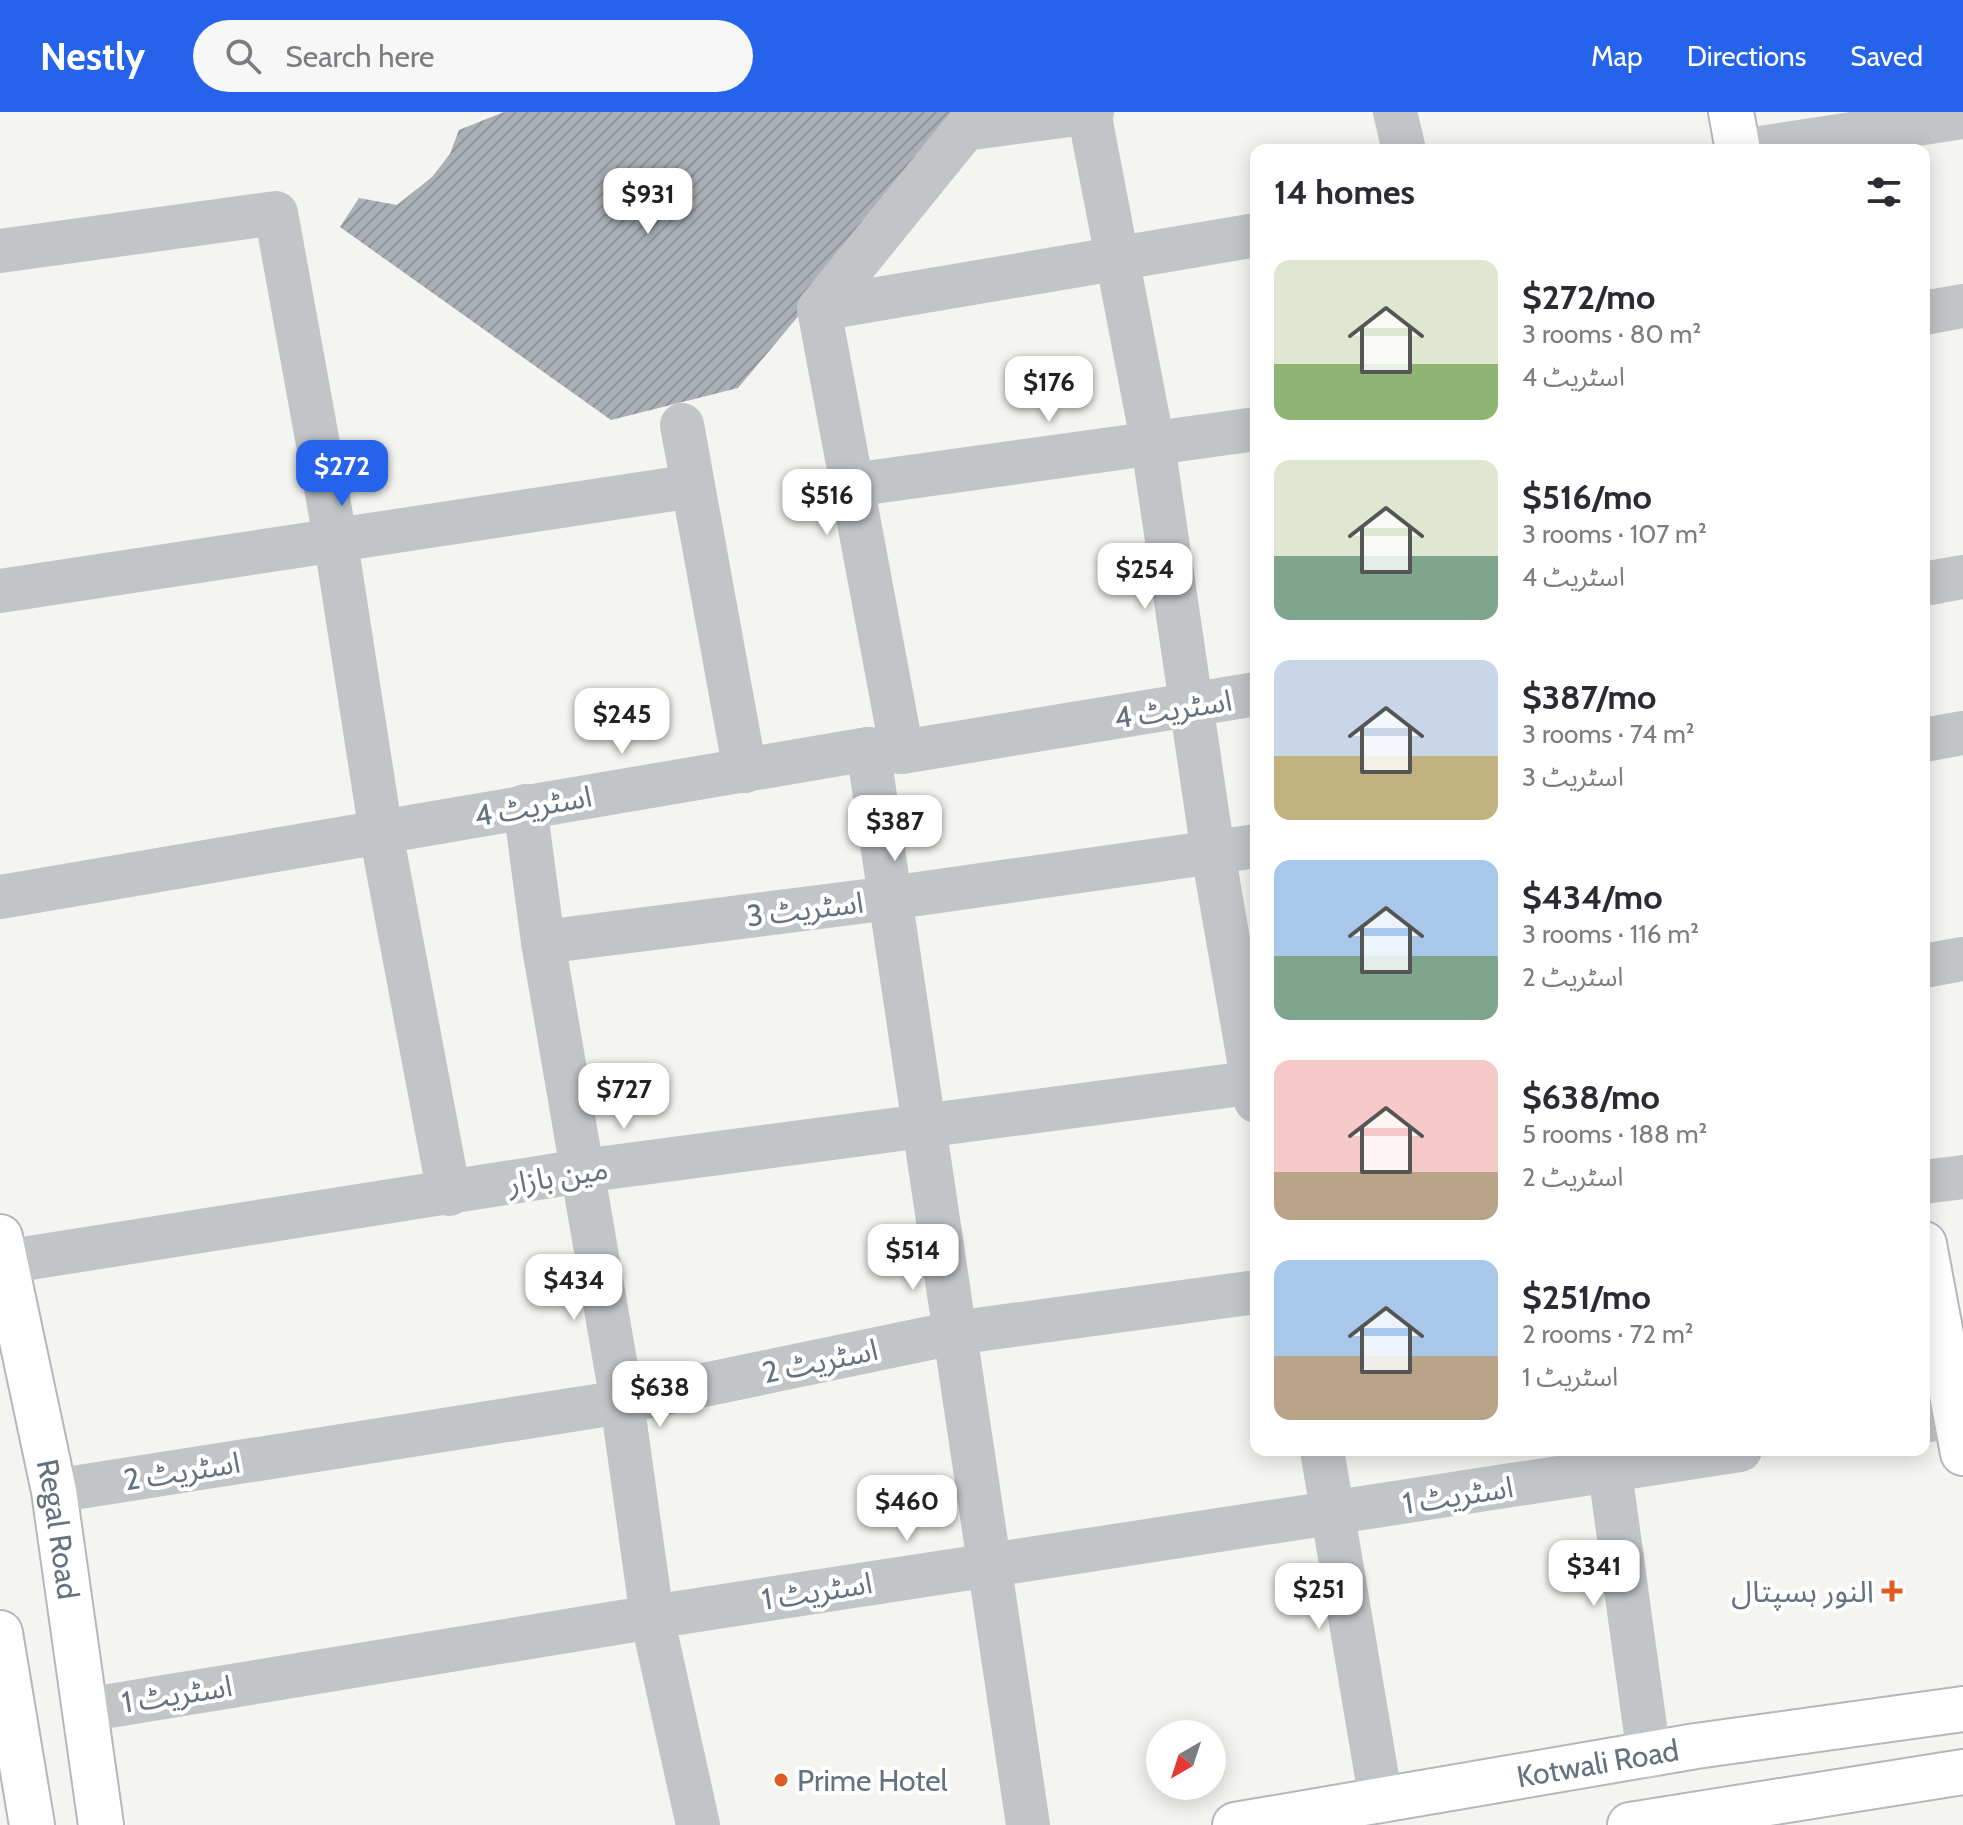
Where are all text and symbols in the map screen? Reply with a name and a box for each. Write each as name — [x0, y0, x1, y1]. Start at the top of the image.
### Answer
search box — [193, 20, 753, 92]
text: Nestly — [40, 33, 145, 80]
icon: search — [221, 34, 265, 78]
text: Search here — [285, 38, 434, 75]
text: Map — [1591, 39, 1643, 73]
text: Directions — [1687, 39, 1806, 73]
text: Saved — [1850, 39, 1923, 73]
pin: $931 — [601, 168, 695, 236]
icon: filters — [1862, 170, 1906, 214]
text: 14 homes — [1274, 171, 1415, 213]
text: $931 — [621, 178, 675, 210]
text: $272/mo — [1522, 276, 1655, 318]
icon: home — [1338, 292, 1434, 388]
text: 3 rooms · 80 m² — [1522, 318, 1701, 350]
pin: $176 — [1002, 356, 1096, 424]
text: اسٹریٹ 4 — [1522, 361, 1625, 393]
text: $176 — [1023, 366, 1075, 398]
pin: $272 — [295, 440, 389, 508]
text: $272 — [314, 450, 370, 482]
pin: $516 — [780, 469, 874, 537]
text: $516/mo — [1522, 476, 1652, 518]
text: $516 — [800, 479, 854, 511]
icon: home — [1338, 492, 1434, 588]
text: 3 rooms · 107 m² — [1522, 518, 1707, 550]
pin: $254 — [1098, 543, 1192, 611]
text: $254 — [1116, 553, 1174, 585]
text: اسٹریٹ 4 — [1522, 561, 1625, 593]
text: $387/mo — [1522, 676, 1656, 718]
street label: اسٹریٹ 4 — [1111, 681, 1235, 737]
pin: $245 — [575, 688, 669, 756]
icon: home — [1338, 692, 1434, 788]
text: $245 — [593, 698, 651, 730]
text: 3 rooms · 74 m² — [1522, 718, 1694, 750]
text: اسٹریٹ 3 — [1522, 761, 1624, 793]
street label: اسٹریٹ 4 — [471, 777, 595, 835]
pin: $387 — [848, 795, 942, 863]
text: $387 — [866, 805, 924, 837]
text: $434/mo — [1522, 876, 1663, 918]
street label: اسٹریٹ 3 — [744, 883, 866, 935]
icon: home — [1338, 892, 1434, 988]
text: 3 rooms · 116 m² — [1522, 918, 1699, 950]
text: اسٹریٹ 2 — [1522, 961, 1623, 993]
pin: $727 — [577, 1063, 671, 1131]
text: $727 — [596, 1073, 652, 1105]
text: $638/mo — [1522, 1076, 1660, 1118]
icon: home — [1338, 1092, 1434, 1188]
text: 5 rooms · 188 m² — [1522, 1118, 1707, 1150]
street label: مین بازار — [504, 1150, 611, 1202]
text: اسٹریٹ 2 — [1522, 1161, 1623, 1193]
pin: $514 — [866, 1224, 960, 1292]
text: $514 — [886, 1234, 940, 1266]
pin: $434 — [527, 1254, 621, 1322]
text: $434 — [543, 1264, 605, 1296]
text: $251/mo — [1522, 1276, 1651, 1318]
icon: home — [1338, 1292, 1434, 1388]
text: 2 rooms · 72 m² — [1522, 1318, 1693, 1350]
street label: اسٹریٹ 2 — [759, 1331, 881, 1391]
pin: $638 — [613, 1361, 707, 1429]
text: اسٹریٹ 1 — [1522, 1361, 1618, 1393]
text: $638 — [630, 1371, 690, 1403]
street label: اسٹریٹ 2 — [121, 1444, 243, 1498]
street label: Regal Road — [29, 1456, 87, 1601]
street label: اسٹریٹ 1 — [1400, 1468, 1516, 1522]
pin: $460 — [860, 1475, 954, 1543]
text: $460 — [875, 1485, 939, 1517]
pin: $341 — [1547, 1540, 1641, 1608]
text: $341 — [1567, 1550, 1621, 1582]
pin: $251 — [1272, 1563, 1366, 1631]
street label: اسٹریٹ 1 — [759, 1564, 875, 1618]
text: $251 — [1293, 1573, 1345, 1605]
place label: النور ہسپتال — [1731, 1573, 1874, 1611]
marker: النور ہسپتال — [1881, 1580, 1903, 1602]
street label: اسٹریٹ 1 — [119, 1667, 235, 1721]
north arrow — [1146, 1720, 1226, 1800]
map controls — [1146, 1720, 1226, 1800]
street label: Kotwali Road — [1514, 1731, 1682, 1795]
place label: Prime Hotel — [797, 1762, 948, 1799]
marker: Prime Hotel — [772, 1771, 790, 1789]

